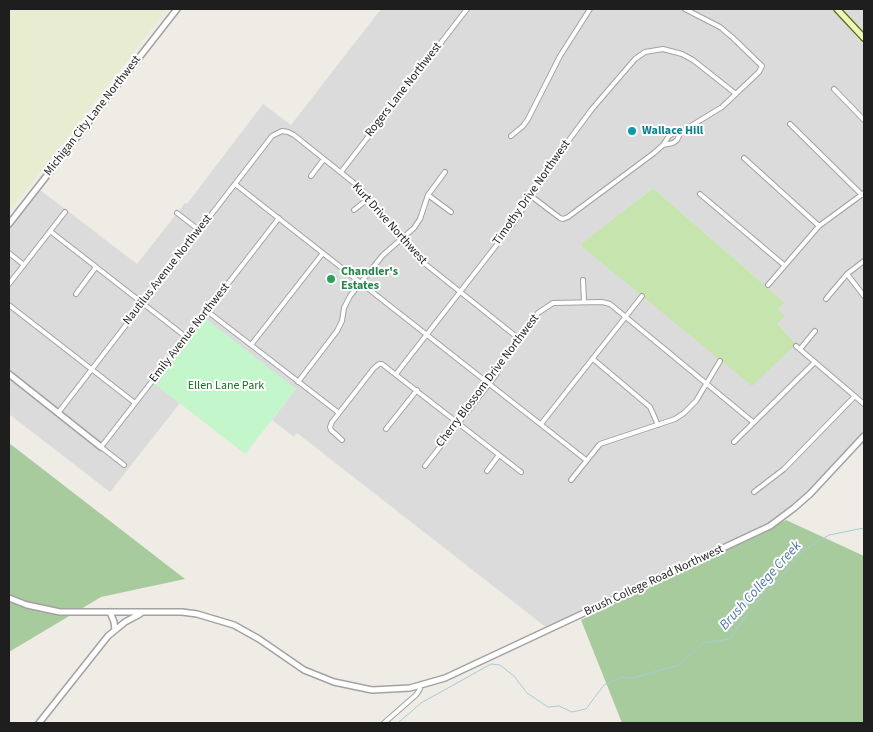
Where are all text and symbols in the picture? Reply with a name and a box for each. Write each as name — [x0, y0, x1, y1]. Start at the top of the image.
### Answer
street label: Rogers Lane Northwest — [363, 40, 445, 140]
street label: Michigan City Lane Northwest — [42, 53, 144, 179]
place label: Wallace Hill — [642, 124, 703, 138]
marker: Wallace Hill — [626, 125, 638, 137]
street label: Timothy Drive Northwest — [490, 138, 574, 248]
street label: Kurt Drive Northwest — [349, 180, 429, 268]
street label: Nautilus Avenue Northwest — [120, 212, 216, 328]
place label: Chandler's Estates — [341, 265, 398, 293]
marker: Chandler's Estates — [325, 273, 337, 285]
street label: Emily Avenue Northwest — [147, 280, 233, 386]
street label: Cherry Blossom Drive Northwest — [433, 312, 543, 450]
park label: Ellen Lane Park — [188, 379, 264, 393]
water label: Brush College Creek — [717, 538, 805, 634]
street label: Brush College Road Northwest — [582, 542, 726, 620]

